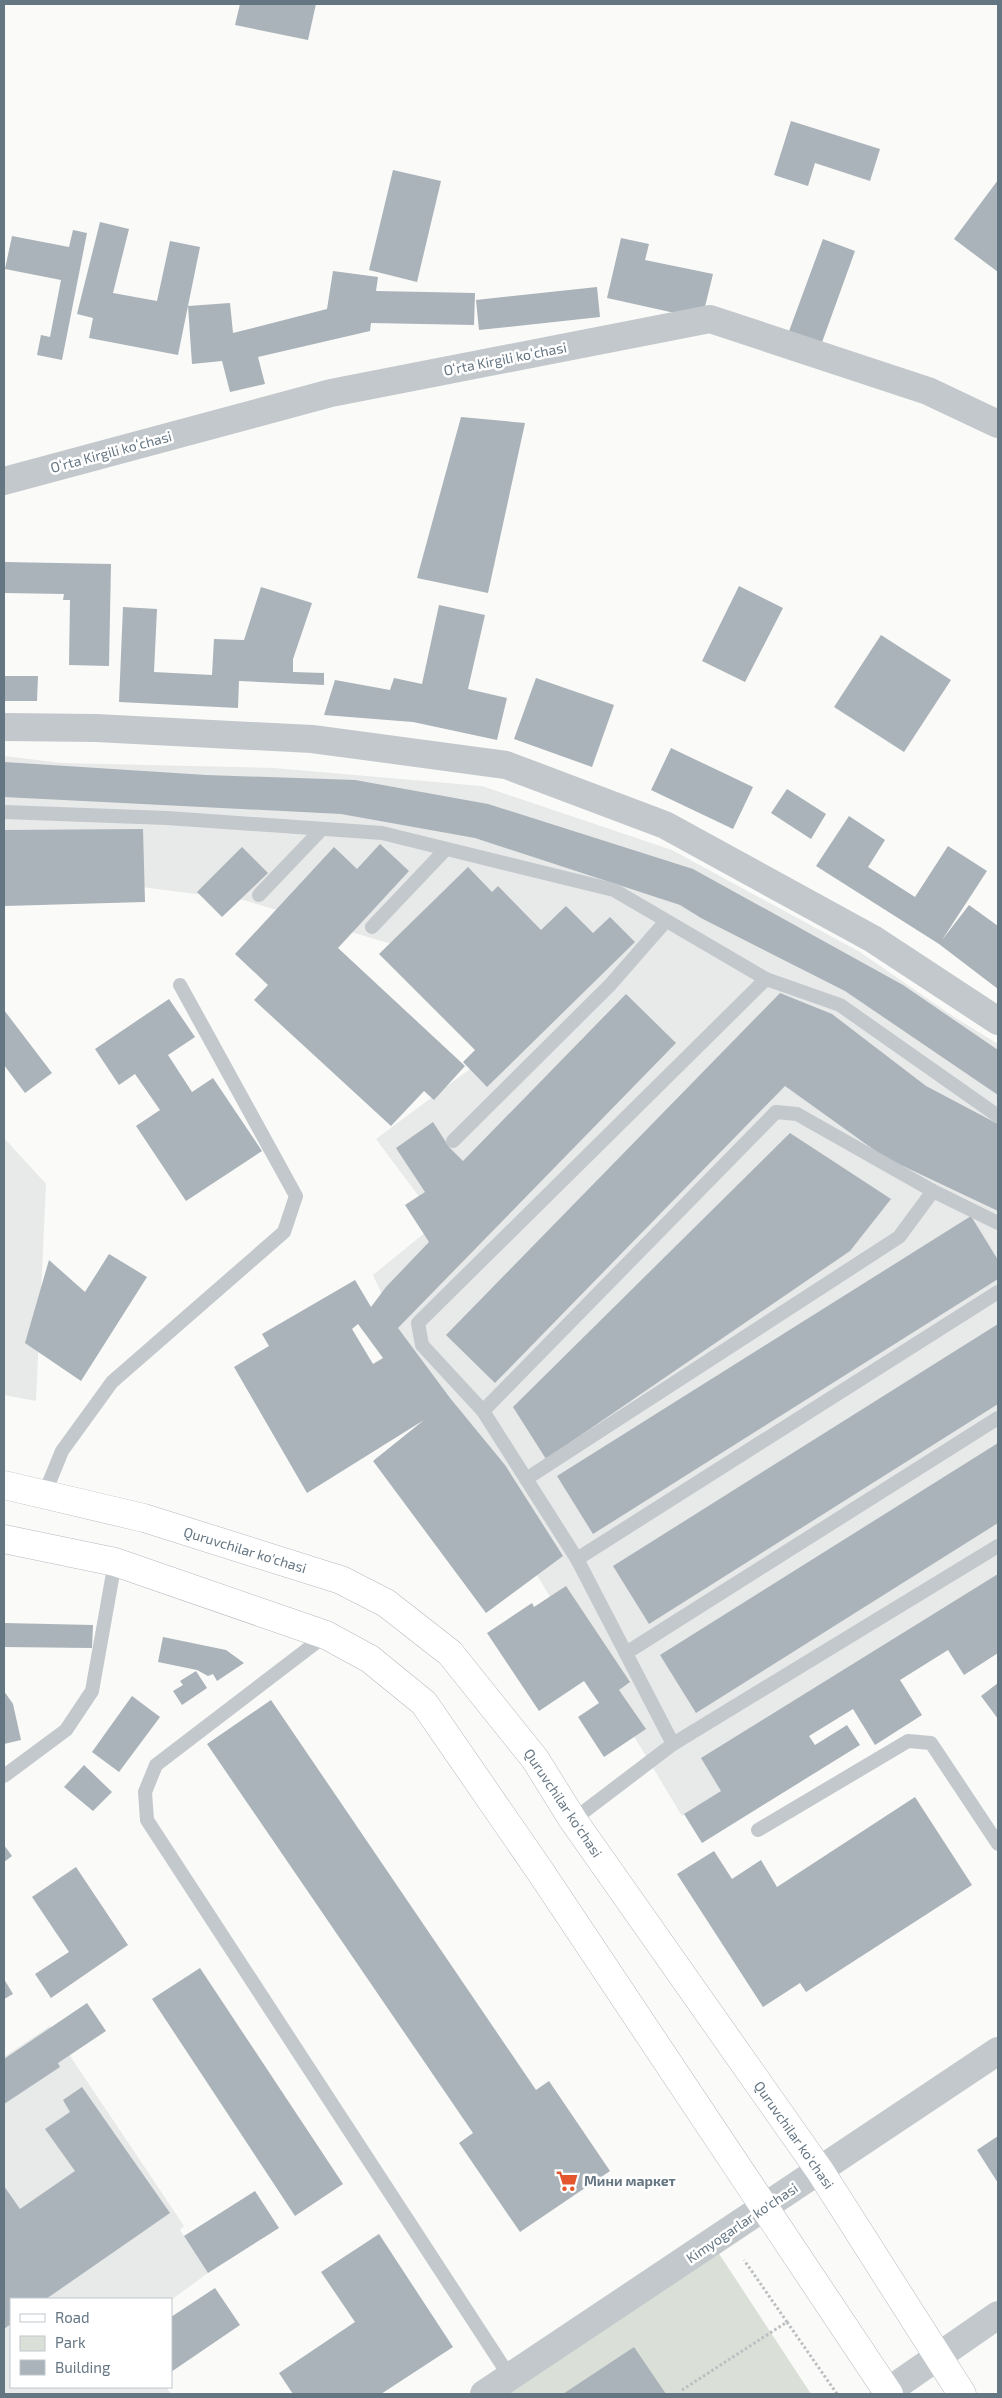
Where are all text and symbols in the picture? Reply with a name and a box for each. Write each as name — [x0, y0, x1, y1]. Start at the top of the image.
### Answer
street label: Oʻrta Kirgili koʻchasi — [442, 338, 568, 379]
street label: Oʻrta Kirgili koʻchasi — [48, 427, 173, 476]
street label: Quruvchilar ko'chasi — [182, 1523, 309, 1576]
street label: Quruvchilar ko'chasi — [521, 1745, 606, 1860]
street label: Quruvchilar ko'chasi — [751, 2078, 838, 2192]
supermarket icon: Мини маркет — [554, 2168, 580, 2194]
place label: Мини маркет — [584, 2172, 676, 2189]
street label: Kimyogarlar ko'chasi — [683, 2179, 801, 2266]
legend — [10, 2298, 172, 2388]
text: Road — [55, 2308, 90, 2326]
text: Park — [55, 2333, 86, 2351]
text: Building — [55, 2358, 111, 2376]

